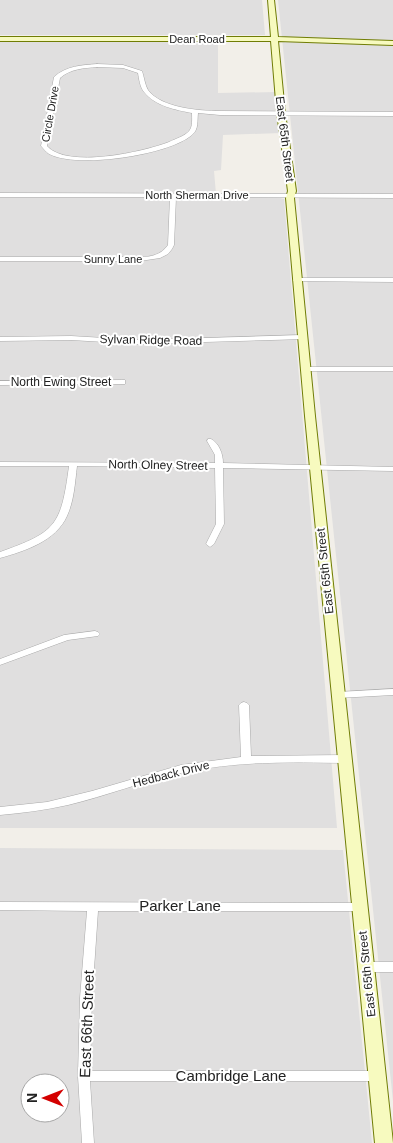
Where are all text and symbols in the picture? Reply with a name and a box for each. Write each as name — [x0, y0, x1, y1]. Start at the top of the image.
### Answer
street label: Dean Road — [169, 33, 225, 45]
street label: Circle Drive — [39, 85, 61, 143]
street label: East 65th Street — [273, 95, 297, 183]
street label: North Sherman Drive — [145, 189, 249, 201]
street label: Sunny Lane — [84, 253, 142, 265]
street label: Sylvan Ridge Road — [100, 332, 202, 348]
street label: North Ewing Street — [11, 375, 112, 389]
street label: North Olney Street — [108, 457, 208, 473]
street label: East 65th Street — [313, 527, 336, 615]
street label: Hedback Drive — [131, 758, 211, 790]
street label: Parker Lane — [139, 897, 221, 914]
street label: East 65th Street — [355, 930, 378, 1018]
street label: East 66th Street — [76, 969, 97, 1078]
street label: Cambridge Lane — [176, 1067, 286, 1084]
north arrow — [20, 1073, 70, 1123]
text: N — [24, 1093, 40, 1103]

